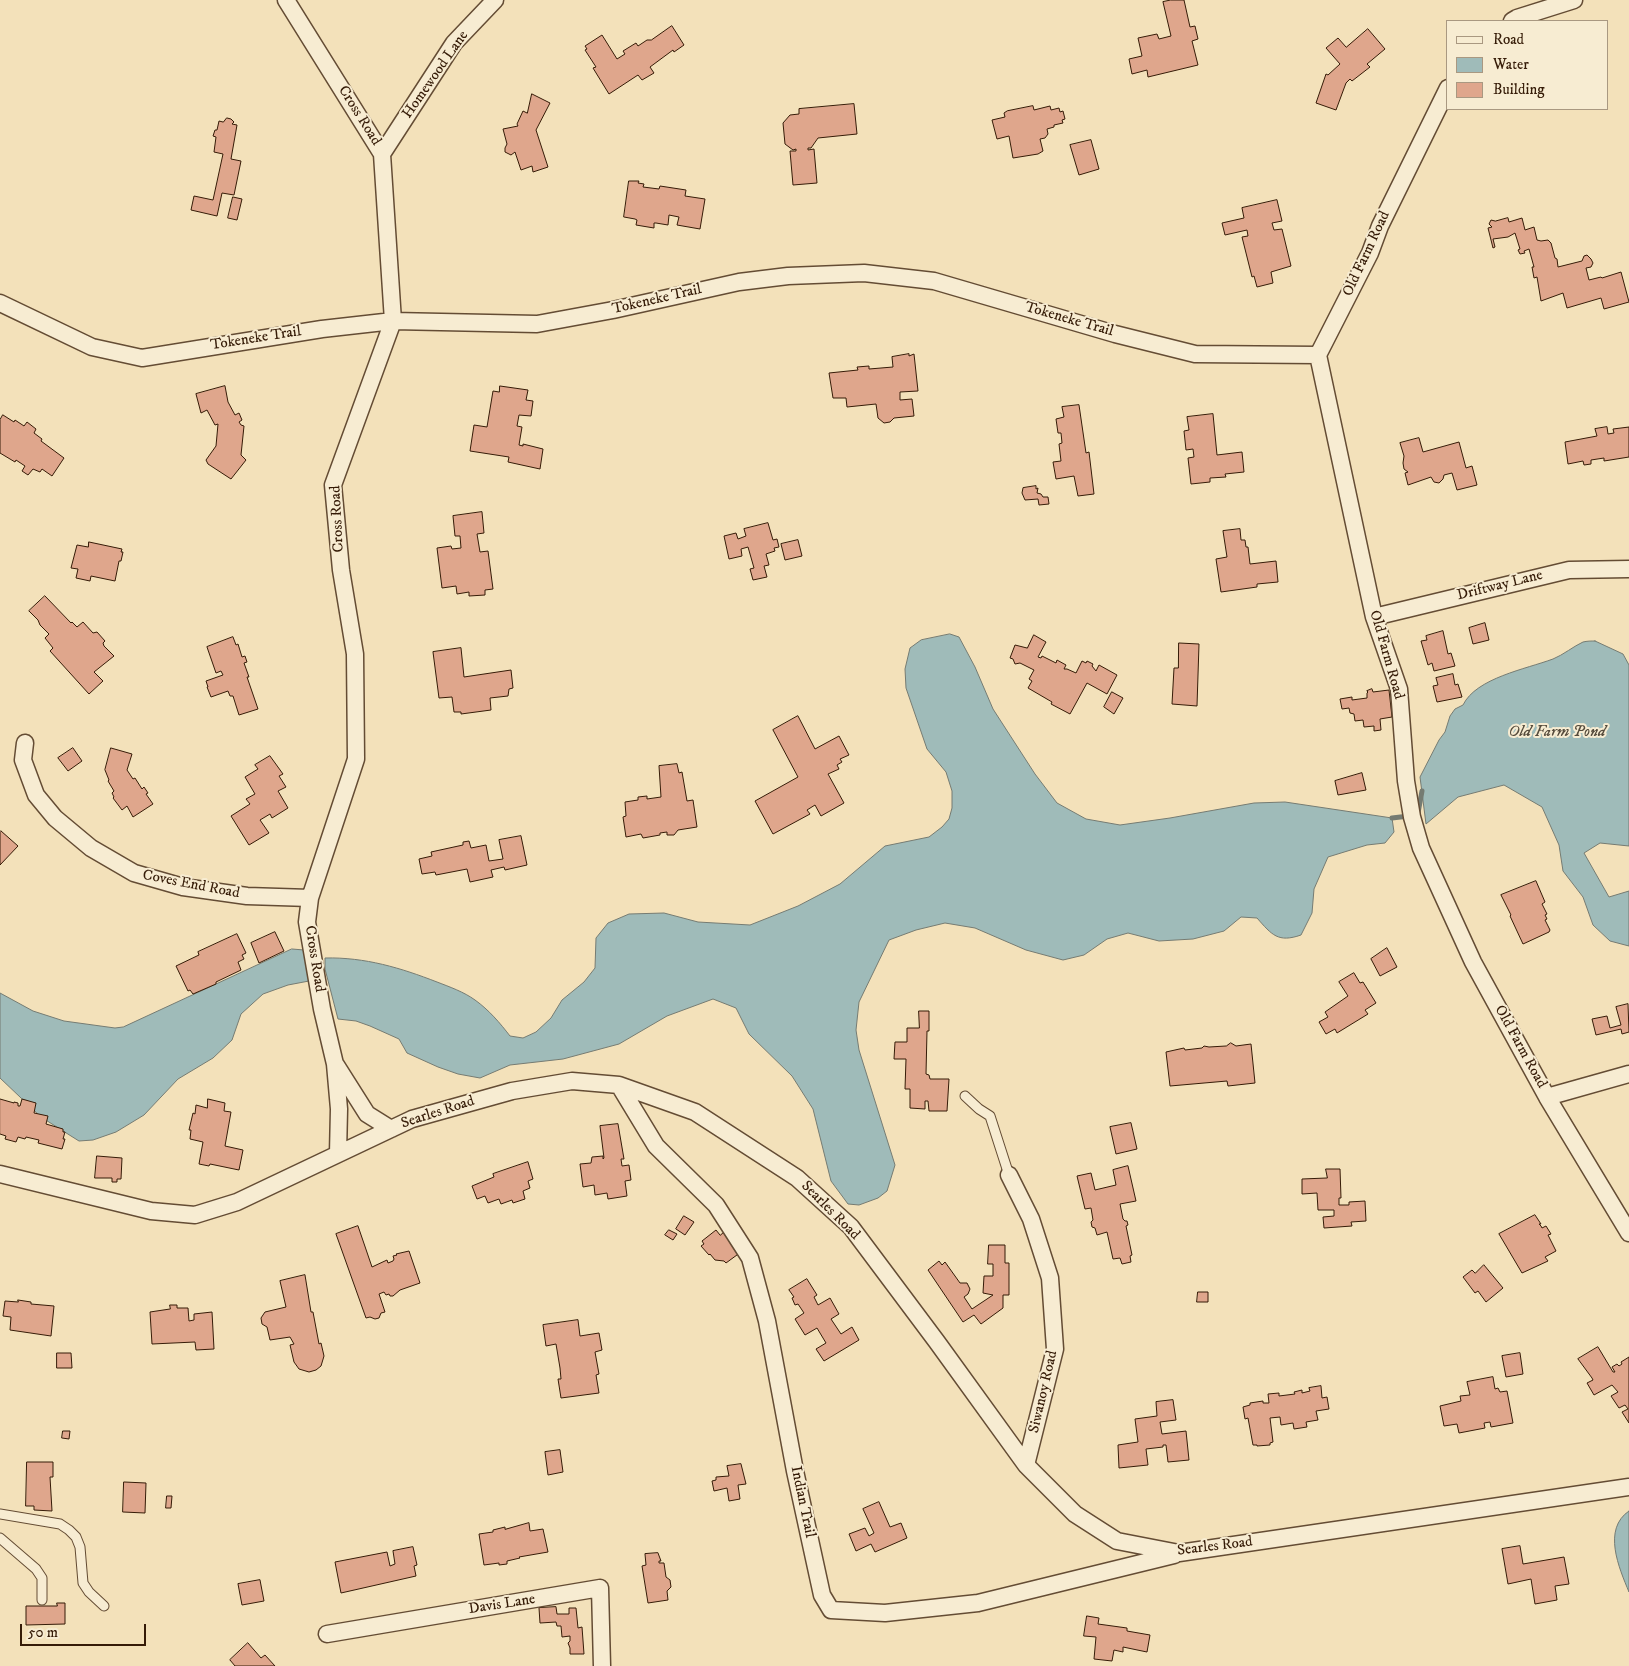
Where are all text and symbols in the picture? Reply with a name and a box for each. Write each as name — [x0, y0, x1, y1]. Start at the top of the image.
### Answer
legend — [1446, 20, 1609, 110]
street label: Homewood Lane — [399, 28, 473, 122]
text: Road — [1493, 30, 1524, 49]
text: Water — [1493, 55, 1529, 74]
text: Building — [1493, 80, 1545, 99]
street label: Cross Road — [334, 83, 384, 149]
street label: Old Farm Road — [1339, 209, 1395, 299]
street label: Tokeneke Trail — [610, 281, 704, 319]
street label: Tokeneke Trail — [1023, 299, 1115, 341]
street label: Tokeneke Trail — [209, 323, 303, 355]
street label: Cross Road — [327, 485, 349, 553]
street label: Driftway Lane — [1455, 567, 1545, 605]
street label: Old Farm Road — [1365, 608, 1407, 702]
water label: Old Farm Pond — [1508, 723, 1606, 743]
street label: Coves End Road — [141, 867, 241, 903]
street label: Cross Road — [300, 924, 328, 994]
street label: Old Farm Road — [1490, 1002, 1550, 1092]
street label: Searles Road — [399, 1093, 477, 1133]
street label: Searles Road — [797, 1178, 863, 1244]
street label: Siwanoy Road — [1026, 1349, 1062, 1435]
street label: Indian Trail — [786, 1464, 818, 1540]
street label: Searles Road — [1176, 1533, 1254, 1561]
street label: Davis Lane — [467, 1591, 537, 1619]
scale bar — [22, 1614, 149, 1646]
text: 50 m — [28, 1623, 58, 1642]

